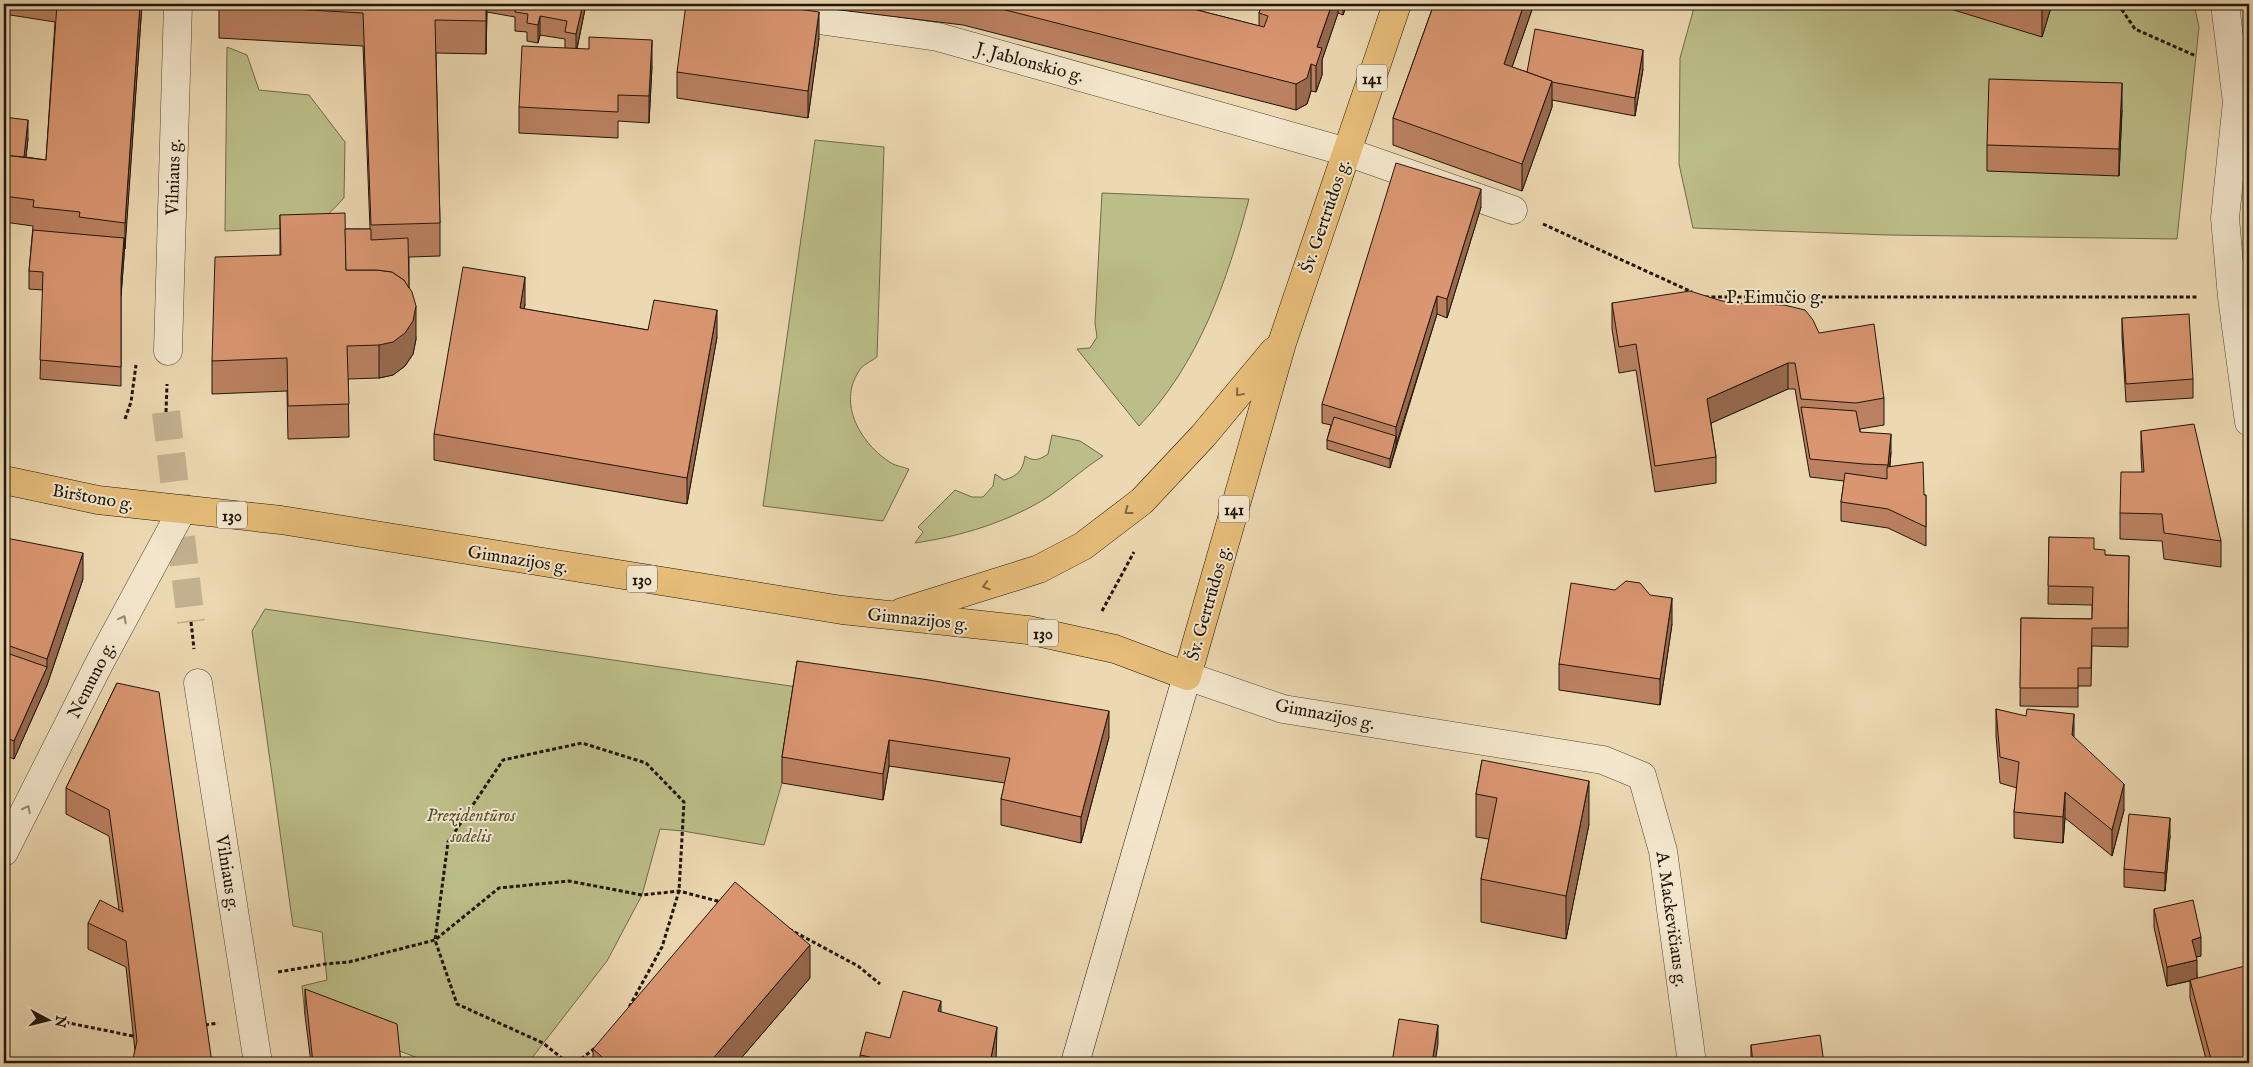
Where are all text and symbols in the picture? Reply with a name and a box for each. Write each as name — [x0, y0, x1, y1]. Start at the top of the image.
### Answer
street label: J. Jablonskio g. — [971, 38, 1086, 89]
road number: 141 — [1357, 64, 1387, 92]
street label: Vilniaus g. — [162, 138, 187, 217]
street label: Šv. Gertrūdos g. — [1294, 156, 1357, 276]
street label: P. Eimučio g. — [1726, 287, 1824, 310]
one-way arrow — [1236, 388, 1245, 397]
street label: Birštono g. — [50, 480, 135, 517]
road number: 141 — [1219, 496, 1249, 522]
road number: 130 — [217, 502, 247, 528]
one-way arrow — [1125, 506, 1134, 514]
street label: Gimnazijos g. — [466, 541, 570, 580]
street label: Šv. Gertrūdos g. — [1180, 543, 1237, 664]
road number: 130 — [627, 566, 657, 592]
one-way arrow — [982, 580, 990, 590]
street label: Gimnazijos g. — [866, 604, 969, 637]
one-way arrow — [117, 615, 127, 624]
road number: 130 — [1028, 620, 1058, 646]
street label: Nemuno g. — [63, 638, 121, 723]
street label: Gimnazijos g. — [1273, 695, 1377, 736]
one-way arrow — [20, 805, 31, 814]
park label: Prezidentūros sodelis — [426, 805, 516, 849]
street label: Vilniaus g. — [209, 833, 244, 913]
street label: A. Mackevičiaus g. — [1649, 849, 1691, 988]
north arrow — [22, 994, 72, 1044]
text: N — [50, 1013, 70, 1029]

